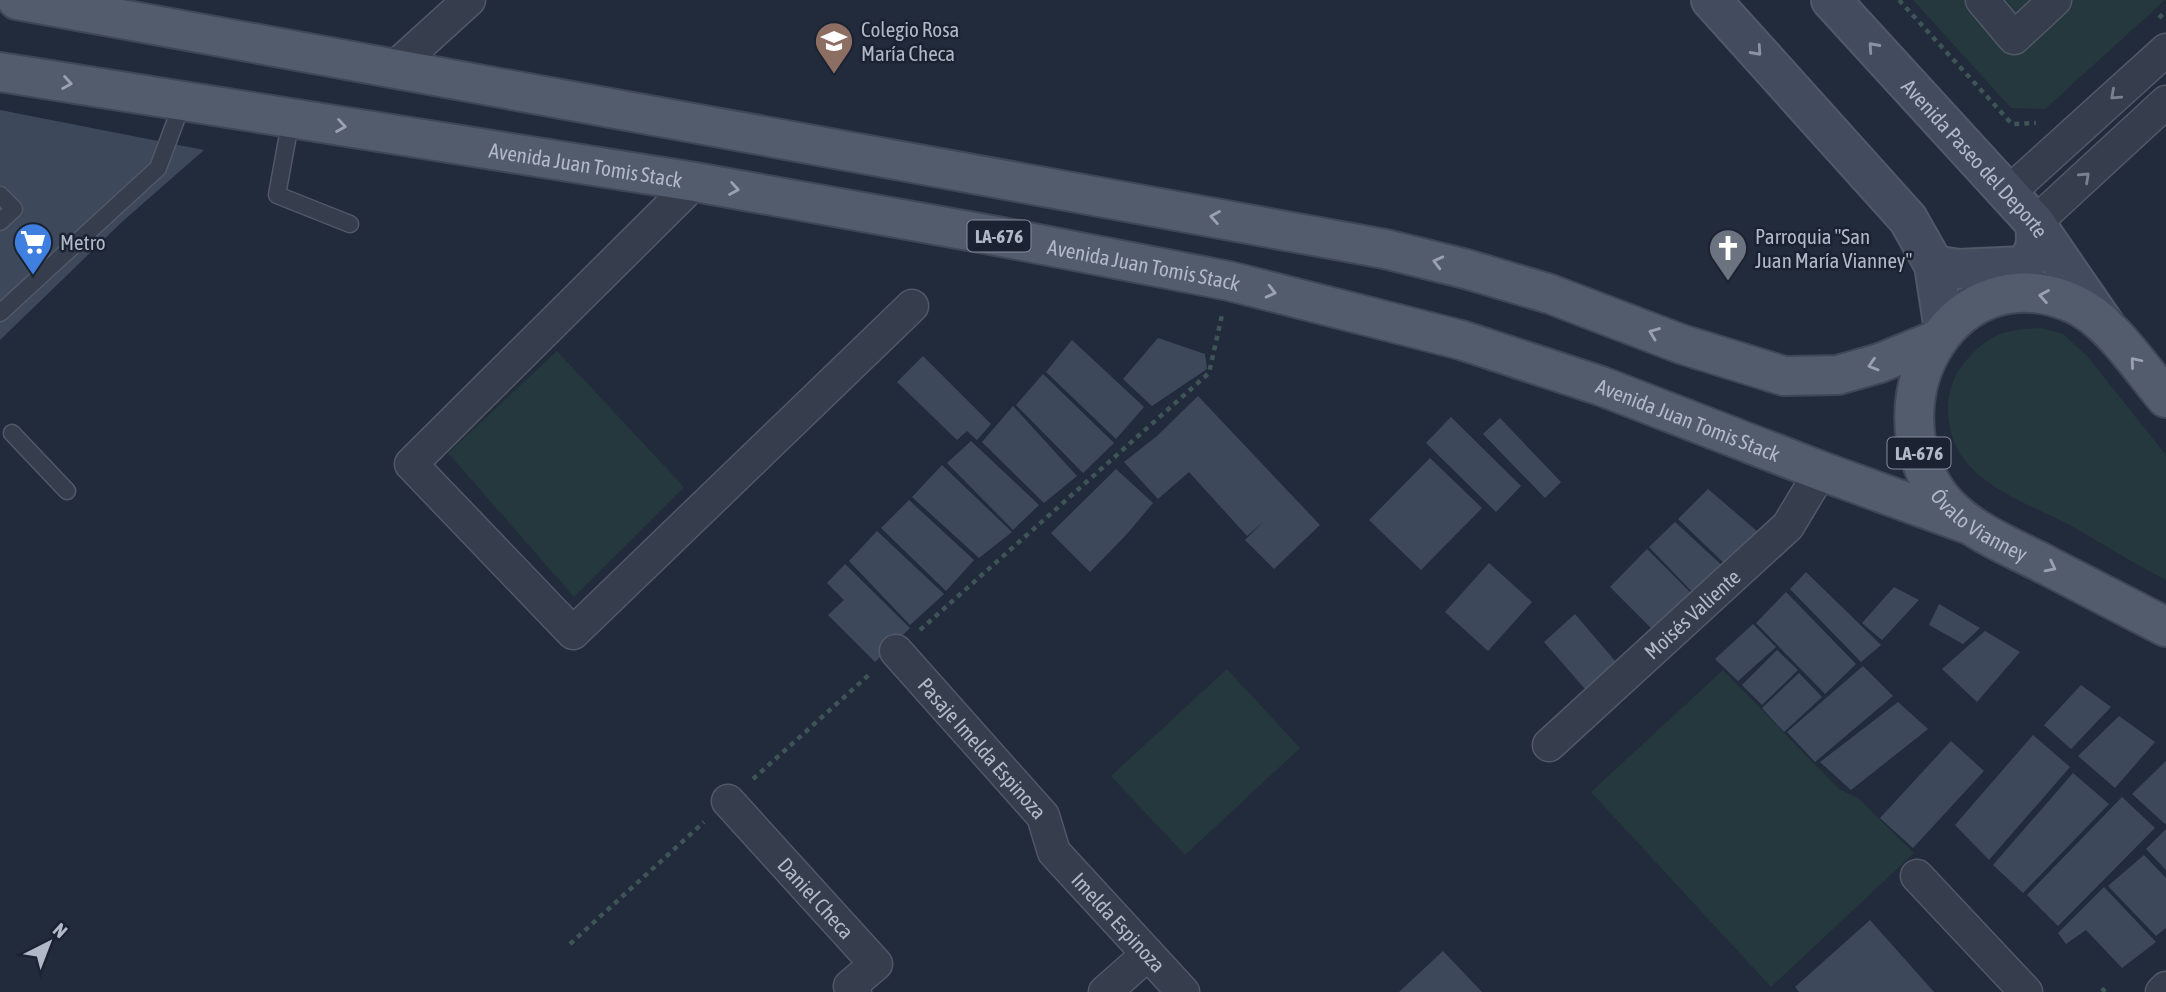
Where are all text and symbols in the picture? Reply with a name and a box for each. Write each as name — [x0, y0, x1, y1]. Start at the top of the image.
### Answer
place label: Colegio Rosa María Checa — [861, 17, 959, 65]
school or university icon: Colegio Rosa María Checa — [813, 20, 855, 75]
one-way arrow — [1869, 42, 1881, 55]
one-way arrow — [1748, 43, 1761, 56]
street label: Avenida Paseo del Deporte — [1897, 74, 2053, 242]
one-way arrow — [62, 75, 73, 90]
one-way arrow — [2111, 87, 2124, 100]
one-way arrow — [335, 118, 346, 133]
street label: Avenida Juan Tomis Stack — [487, 138, 684, 192]
one-way arrow — [2077, 173, 2090, 185]
one-way arrow — [729, 181, 740, 196]
one-way arrow — [1209, 210, 1221, 225]
road number: LA-676 — [968, 220, 1030, 252]
supermarket icon: Metro — [12, 221, 54, 276]
place label: Parroquia "San Juan María Vianney" — [1755, 224, 1912, 272]
church icon: Parroquia "San Juan María Vianney" — [1707, 227, 1749, 282]
place label: Metro — [60, 230, 106, 254]
street label: Avenida Juan Tomis Stack — [1046, 234, 1243, 295]
one-way arrow — [1432, 256, 1444, 270]
one-way arrow — [1265, 283, 1277, 298]
one-way arrow — [2039, 289, 2050, 304]
one-way arrow — [1648, 328, 1660, 342]
one-way arrow — [1867, 356, 1879, 371]
one-way arrow — [2131, 357, 2144, 369]
street label: Avenida Juan Tomis Stack — [1593, 373, 1784, 466]
road number: LA-676 — [1888, 437, 1951, 468]
street label: Óvalo Vianney — [1926, 484, 2032, 566]
one-way arrow — [2044, 559, 2056, 573]
street label: Moisés Valiente — [1639, 564, 1745, 664]
street label: Pasaje Imelda Espinoza — [913, 673, 1051, 823]
street label: Daniel Checa — [773, 852, 859, 944]
street label: Imelda Espinoza — [1067, 868, 1170, 977]
north arrow — [14, 908, 84, 978]
text: N — [49, 918, 72, 942]

